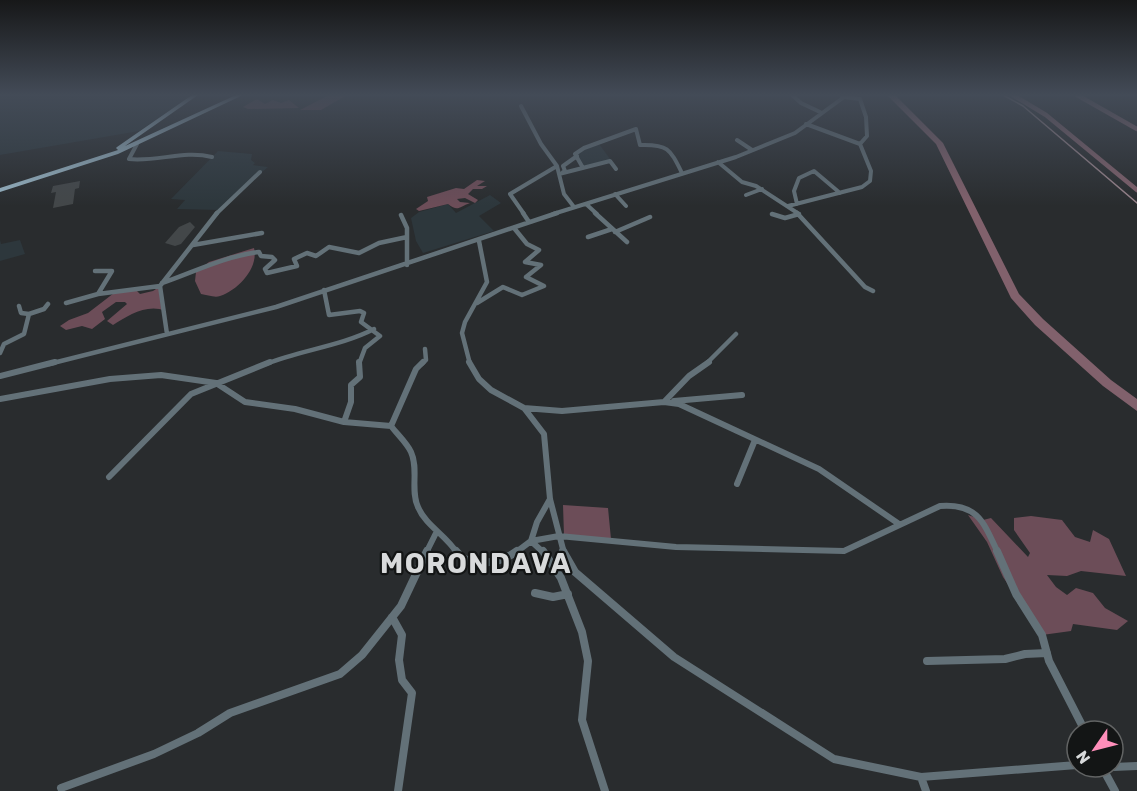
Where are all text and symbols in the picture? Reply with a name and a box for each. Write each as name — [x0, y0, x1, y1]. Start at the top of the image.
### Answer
district label: MORONDAVA — [380, 547, 572, 580]
north arrow — [1065, 719, 1125, 779]
text: N — [1072, 747, 1094, 767]

